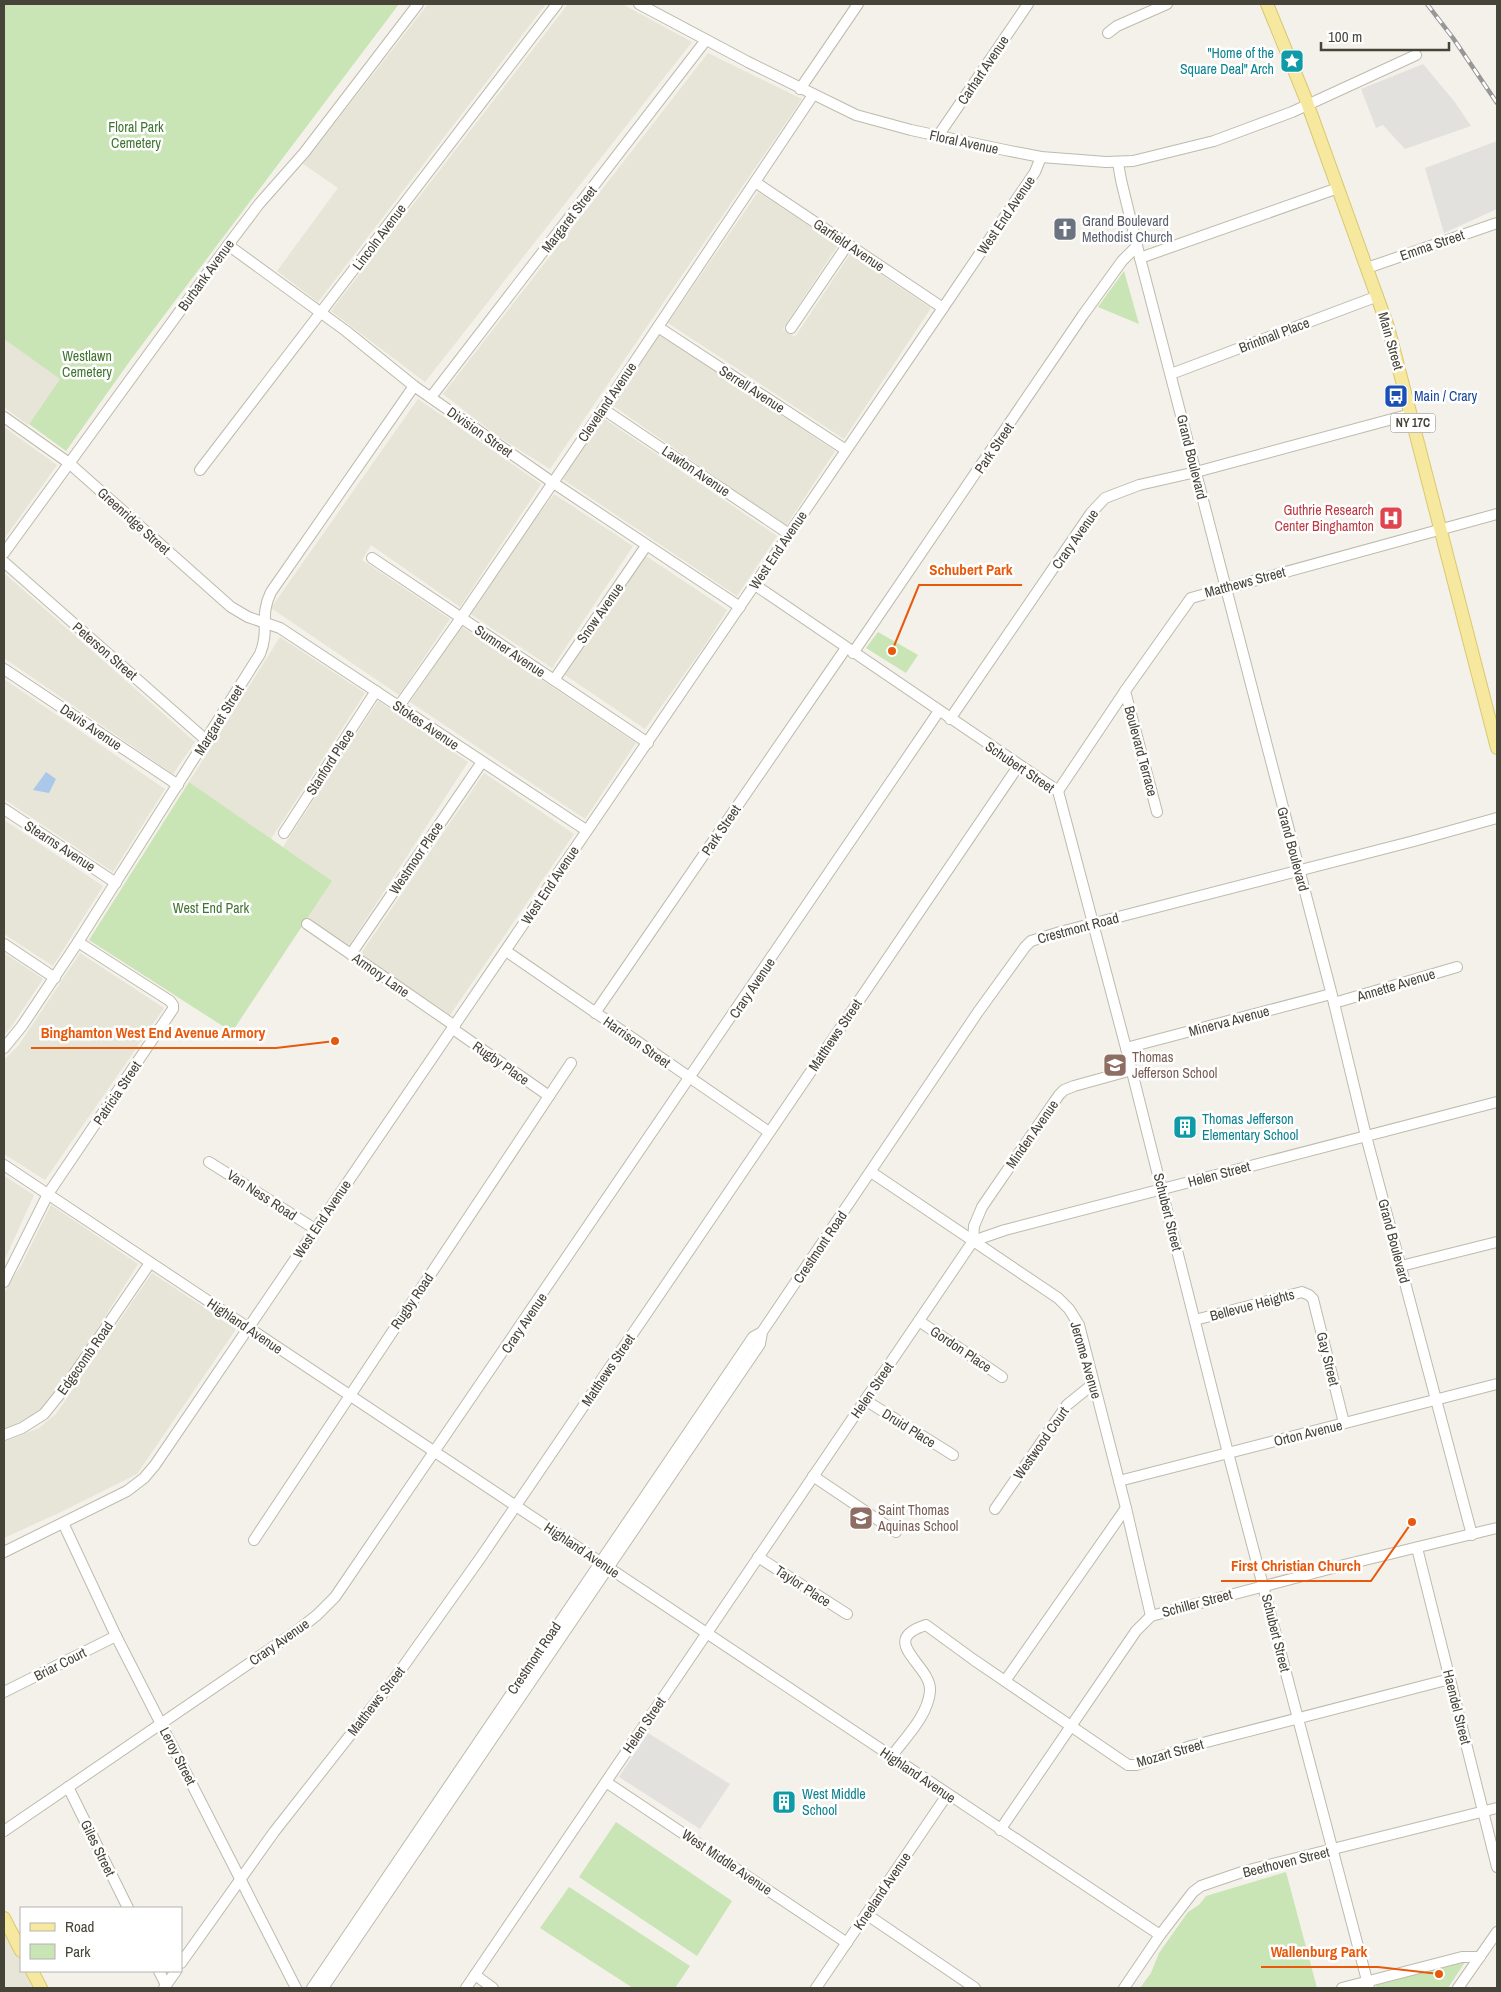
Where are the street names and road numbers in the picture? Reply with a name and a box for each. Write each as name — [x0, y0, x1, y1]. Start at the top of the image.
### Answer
street label: Carhart Avenue — [953, 32, 1013, 108]
street label: Floral Avenue — [928, 126, 1000, 158]
street label: West End Avenue — [973, 172, 1039, 258]
street label: Margaret Street — [537, 182, 601, 256]
street label: Lincoln Avenue — [348, 200, 410, 274]
street label: Garfield Avenue — [810, 215, 888, 275]
street label: Emma Street — [1397, 226, 1467, 264]
street label: Burbank Avenue — [174, 236, 238, 314]
street label: Main Street — [1374, 310, 1408, 372]
street label: Brintnall Place — [1236, 313, 1312, 357]
street label: Cleveland Avenue — [574, 359, 640, 445]
street label: Serrell Avenue — [716, 361, 788, 417]
street label: Division Street — [444, 403, 516, 461]
street label: Grand Boulevard — [1173, 413, 1211, 501]
road number: NY 17C — [1390, 413, 1436, 432]
street label: Park Street — [970, 419, 1018, 477]
street label: Lawton Avenue — [658, 442, 734, 500]
street label: Greenridge Street — [94, 484, 174, 558]
street label: Crary Avenue — [1048, 505, 1102, 573]
street label: West End Avenue — [745, 507, 811, 593]
street label: Matthews Street — [1203, 563, 1287, 601]
street label: Snow Avenue — [573, 579, 627, 647]
street label: Peterson Street — [69, 618, 141, 684]
street label: Sumner Avenue — [471, 621, 549, 681]
street label: Margaret Street — [190, 681, 248, 759]
street label: Stokes Avenue — [389, 696, 463, 754]
street label: Davis Avenue — [57, 700, 125, 754]
street label: Boulevard Terrace — [1120, 704, 1162, 798]
street label: Stanford Place — [302, 726, 358, 798]
street label: Schubert Street — [982, 737, 1058, 797]
street label: Park Street — [697, 801, 745, 859]
street label: Grand Boulevard — [1273, 805, 1313, 893]
street label: Stearns Avenue — [21, 816, 99, 876]
street label: Westmoor Place — [385, 818, 447, 898]
street label: West End Avenue — [517, 842, 583, 928]
street label: Crestmont Road — [1035, 908, 1121, 948]
street label: Armory Lane — [348, 948, 413, 1001]
street label: Crary Avenue — [725, 954, 779, 1022]
street label: Annette Avenue — [1354, 965, 1437, 1006]
street label: Matthews Street — [804, 996, 866, 1074]
street label: Minerva Avenue — [1187, 1002, 1271, 1040]
street label: Harrison Street — [600, 1012, 674, 1072]
street label: Rugby Place — [469, 1037, 533, 1089]
street label: Patricia Street — [89, 1058, 145, 1128]
street label: Minden Avenue — [1002, 1096, 1062, 1172]
street label: Helen Street — [1186, 1157, 1252, 1191]
street label: Van Ness Road — [224, 1166, 300, 1224]
street label: Schubert Street — [1150, 1171, 1186, 1253]
street label: West End Avenue — [289, 1176, 355, 1262]
street label: Grand Boulevard — [1374, 1197, 1414, 1285]
street label: Crestmont Road — [789, 1207, 851, 1287]
street label: Rugby Road — [387, 1270, 437, 1332]
street label: Bellevue Heights — [1208, 1285, 1296, 1325]
street label: Crary Avenue — [497, 1289, 551, 1357]
street label: Highland Avenue — [204, 1294, 286, 1358]
street label: Edgecomb Road — [53, 1318, 117, 1398]
street label: Jerome Avenue — [1066, 1319, 1106, 1401]
street label: Gordon Place — [927, 1322, 995, 1376]
street label: Gay Street — [1313, 1330, 1343, 1388]
street label: Matthews Street — [577, 1331, 639, 1409]
street label: Helen Street — [847, 1359, 897, 1421]
street label: Westwood Court — [1009, 1403, 1073, 1483]
street label: Druid Place — [879, 1404, 939, 1452]
street label: Orton Avenue — [1272, 1416, 1344, 1450]
street label: Highland Avenue — [541, 1518, 623, 1582]
street label: Taylor Place — [772, 1561, 834, 1611]
street label: Schiller Street — [1160, 1585, 1234, 1621]
street label: Schubert Street — [1258, 1592, 1294, 1674]
street label: Crary Avenue — [245, 1615, 313, 1669]
street label: Crestmont Road — [503, 1618, 565, 1698]
street label: Briar Court — [31, 1643, 89, 1685]
street label: Matthews Street — [343, 1663, 409, 1739]
street label: Haendel Street — [1439, 1668, 1475, 1746]
street label: Helen Street — [619, 1694, 669, 1756]
street label: Leroy Street — [156, 1724, 200, 1788]
street label: Mozart Street — [1134, 1735, 1206, 1771]
street label: Highland Avenue — [877, 1743, 959, 1807]
street label: Giles Street — [77, 1817, 119, 1879]
street label: West Middle Avenue — [678, 1825, 776, 1899]
street label: Beethoven Street — [1241, 1843, 1331, 1881]
street label: Kneeland Avenue — [849, 1849, 915, 1933]

